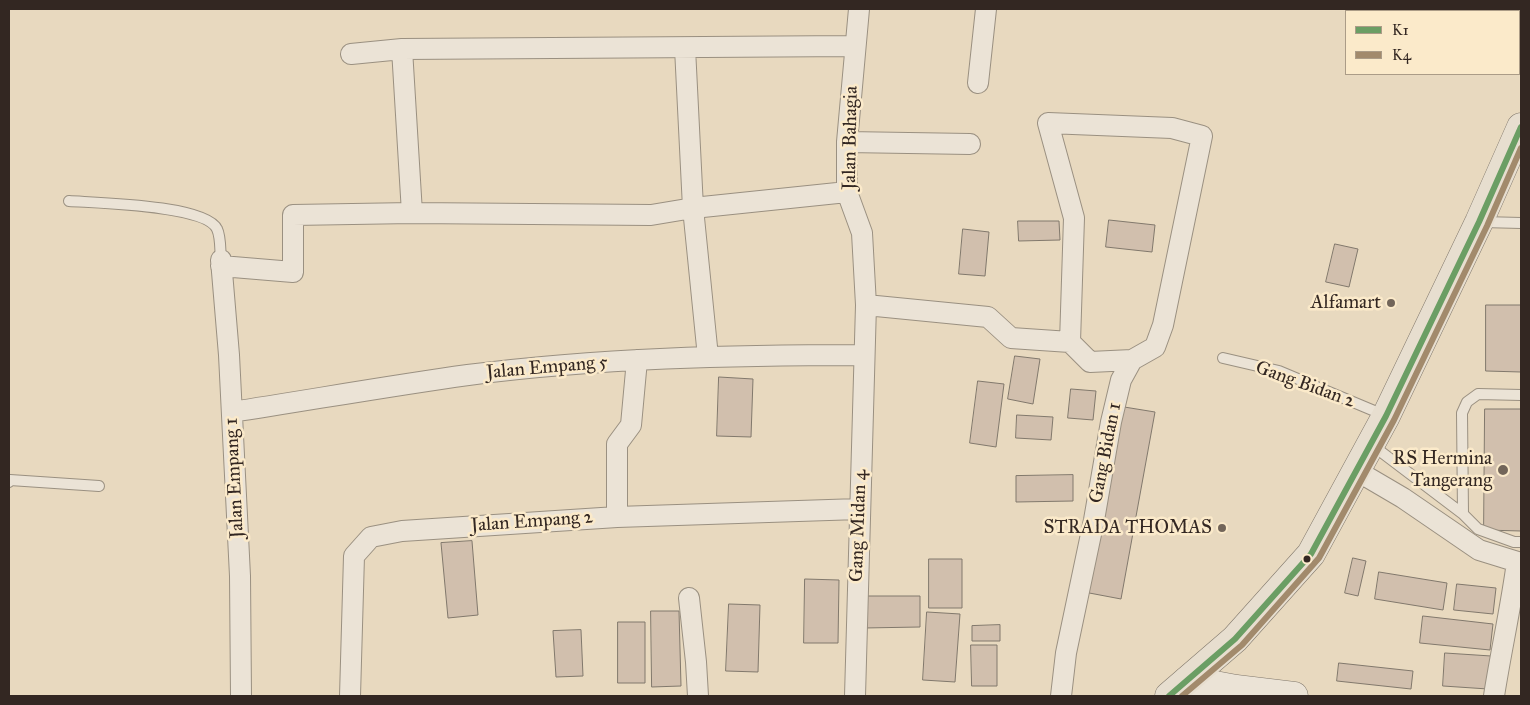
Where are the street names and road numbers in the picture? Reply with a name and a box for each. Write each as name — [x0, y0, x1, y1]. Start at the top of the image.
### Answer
street label: Jalan Bahagia — [839, 86, 863, 190]
street label: Jalan Empang 5 — [485, 351, 609, 385]
street label: Gang Bidan 2 — [1252, 356, 1358, 414]
street label: Gang Bidan 1 — [1085, 401, 1127, 505]
street label: Jalan Empang 1 — [220, 417, 250, 539]
street label: Gang Midan 4 — [846, 469, 872, 583]
street label: Jalan Empang 2 — [470, 506, 594, 538]

